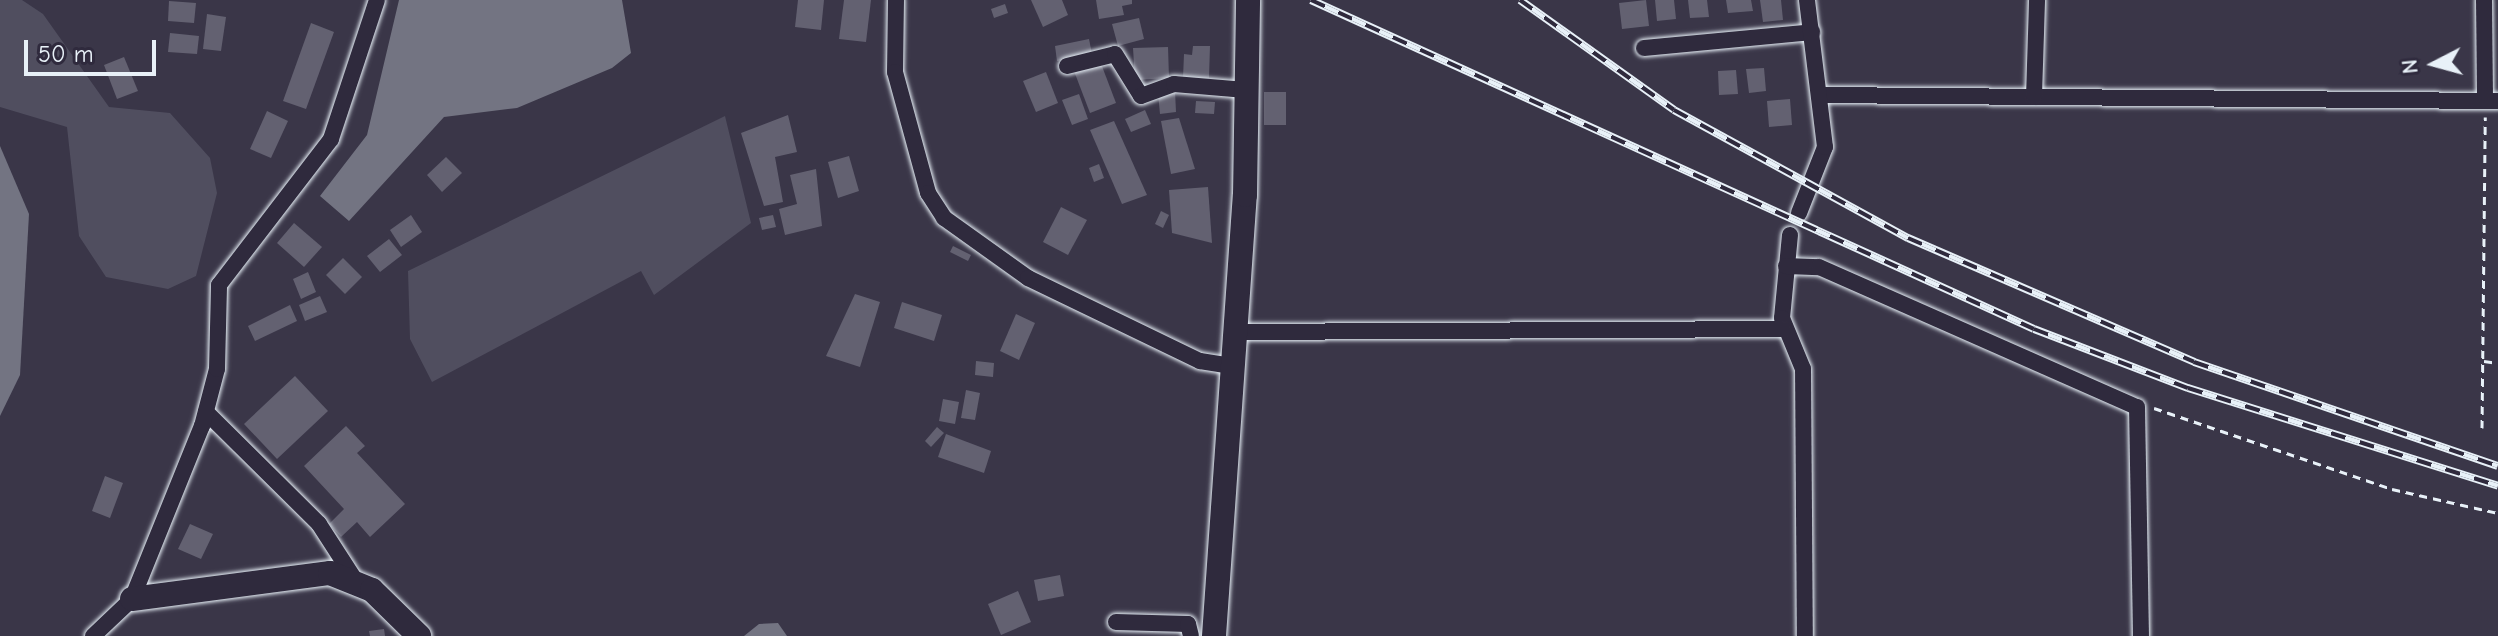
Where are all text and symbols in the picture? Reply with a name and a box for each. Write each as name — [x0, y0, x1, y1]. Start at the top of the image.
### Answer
scale bar — [28, 24, 160, 74]
north arrow — [2394, 24, 2474, 104]
text: 50 m — [38, 40, 94, 68]
text: N — [2396, 58, 2424, 75]

